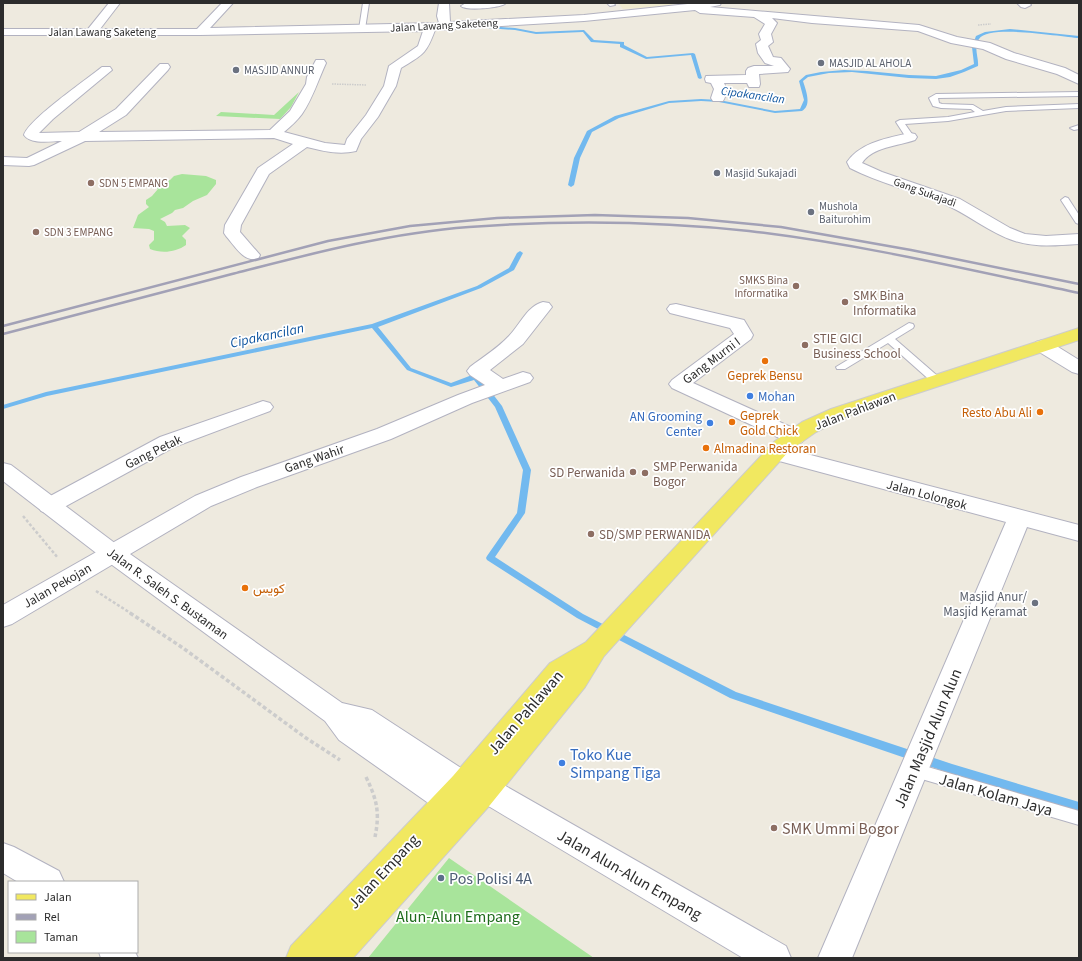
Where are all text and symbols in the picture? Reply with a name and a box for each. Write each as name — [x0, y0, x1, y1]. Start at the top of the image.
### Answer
street label: Jalan Lawang Saketeng — [390, 15, 499, 36]
street label: Jalan Lawang Saketeng — [48, 25, 156, 40]
place label: MASJID AL AHOLA — [829, 56, 911, 71]
marker: MASJID AL AHOLA — [816, 58, 826, 68]
place label: MASJID ANNUR — [244, 63, 314, 78]
marker: MASJID ANNUR — [231, 65, 241, 75]
water label: Cipakancilan — [720, 83, 786, 108]
place label: Masjid Sukajadi — [725, 166, 797, 181]
marker: Masjid Sukajadi — [712, 168, 722, 178]
street label: Gang Sukajadi — [891, 174, 958, 211]
place label: SDN 5 EMPANG — [99, 176, 168, 191]
marker: SDN 5 EMPANG — [86, 178, 96, 188]
place label: Mushola Baiturohim — [819, 199, 871, 227]
marker: Mushola Baiturohim — [806, 207, 816, 217]
place label: SDN 3 EMPANG — [44, 225, 113, 240]
marker: SDN 3 EMPANG — [31, 227, 41, 237]
place label: SMKS Bina Informatika — [734, 273, 788, 301]
marker: SMKS Bina Informatika — [791, 281, 801, 291]
place label: SMK Bina Informatika — [853, 287, 916, 320]
marker: SMK Bina Informatika — [840, 297, 850, 307]
water label: Cipakancilan — [228, 318, 306, 354]
place label: STIE GICI Business School — [813, 330, 901, 363]
street label: Gang Murni I — [679, 333, 744, 389]
marker: STIE GICI Business School — [800, 340, 810, 350]
marker: Geprek Bensu — [760, 356, 770, 366]
place label: Geprek Bensu — [727, 367, 803, 385]
street label: Jalan Pahlawan — [812, 387, 899, 435]
place label: Mohan — [758, 388, 795, 406]
marker: Mohan — [745, 391, 755, 401]
place label: Resto Abu Ali — [962, 404, 1032, 422]
place label: Geprek Gold Chick — [740, 407, 799, 440]
marker: Resto Abu Ali — [1035, 407, 1045, 417]
place label: AN Grooming Center — [630, 408, 702, 441]
marker: Geprek Gold Chick — [727, 417, 737, 427]
marker: AN Grooming Center — [705, 418, 715, 428]
street label: Gang Petak — [122, 430, 185, 473]
street label: Gang Wahir — [282, 440, 347, 478]
place label: Almadina Restoran — [714, 440, 816, 458]
marker: Almadina Restoran — [701, 443, 711, 453]
place label: SMP Perwanida Bogor — [653, 458, 737, 491]
place label: SD Perwanida — [549, 464, 625, 482]
marker: SD Perwanida — [628, 467, 638, 477]
marker: SMP Perwanida Bogor — [640, 468, 650, 478]
street label: Jalan Lolongok — [884, 476, 970, 515]
place label: SD/SMP PERWANIDA — [599, 526, 711, 544]
marker: SD/SMP PERWANIDA — [586, 529, 596, 539]
street label: Jalan R. Saleh S. Bustaman — [103, 544, 232, 644]
street label: Jalan Pekojan — [20, 559, 95, 613]
place label: كويس — [253, 580, 285, 598]
marker: كويس — [240, 583, 250, 593]
place label: Masjid Anur/ Masjid Keramat — [943, 588, 1028, 621]
marker: Masjid Anur/ Masjid Keramat — [1030, 598, 1040, 608]
street label: Jalan Masjid Alun Alun — [889, 665, 967, 812]
street label: Jalan Pahlawan — [483, 666, 569, 760]
place label: Toko Kue Simpang Tiga — [570, 744, 661, 784]
marker: Toko Kue Simpang Tiga — [557, 758, 567, 768]
street label: Jalan Kolam Jaya — [936, 768, 1055, 822]
place label: SMK Ummi Bogor — [782, 818, 899, 840]
marker: SMK Ummi Bogor — [769, 823, 779, 833]
street label: Jalan Alun-Alun Empang — [553, 824, 706, 925]
street label: Jalan Empang — [343, 829, 424, 914]
place label: Pos Polisi 4A — [449, 868, 532, 890]
marker: Pos Polisi 4A — [436, 873, 446, 883]
legend — [8, 881, 138, 953]
text: Jalan — [44, 889, 71, 906]
park label: Alun-Alun Empang — [396, 906, 520, 928]
text: Rel — [44, 909, 60, 926]
text: Taman — [44, 929, 78, 946]

